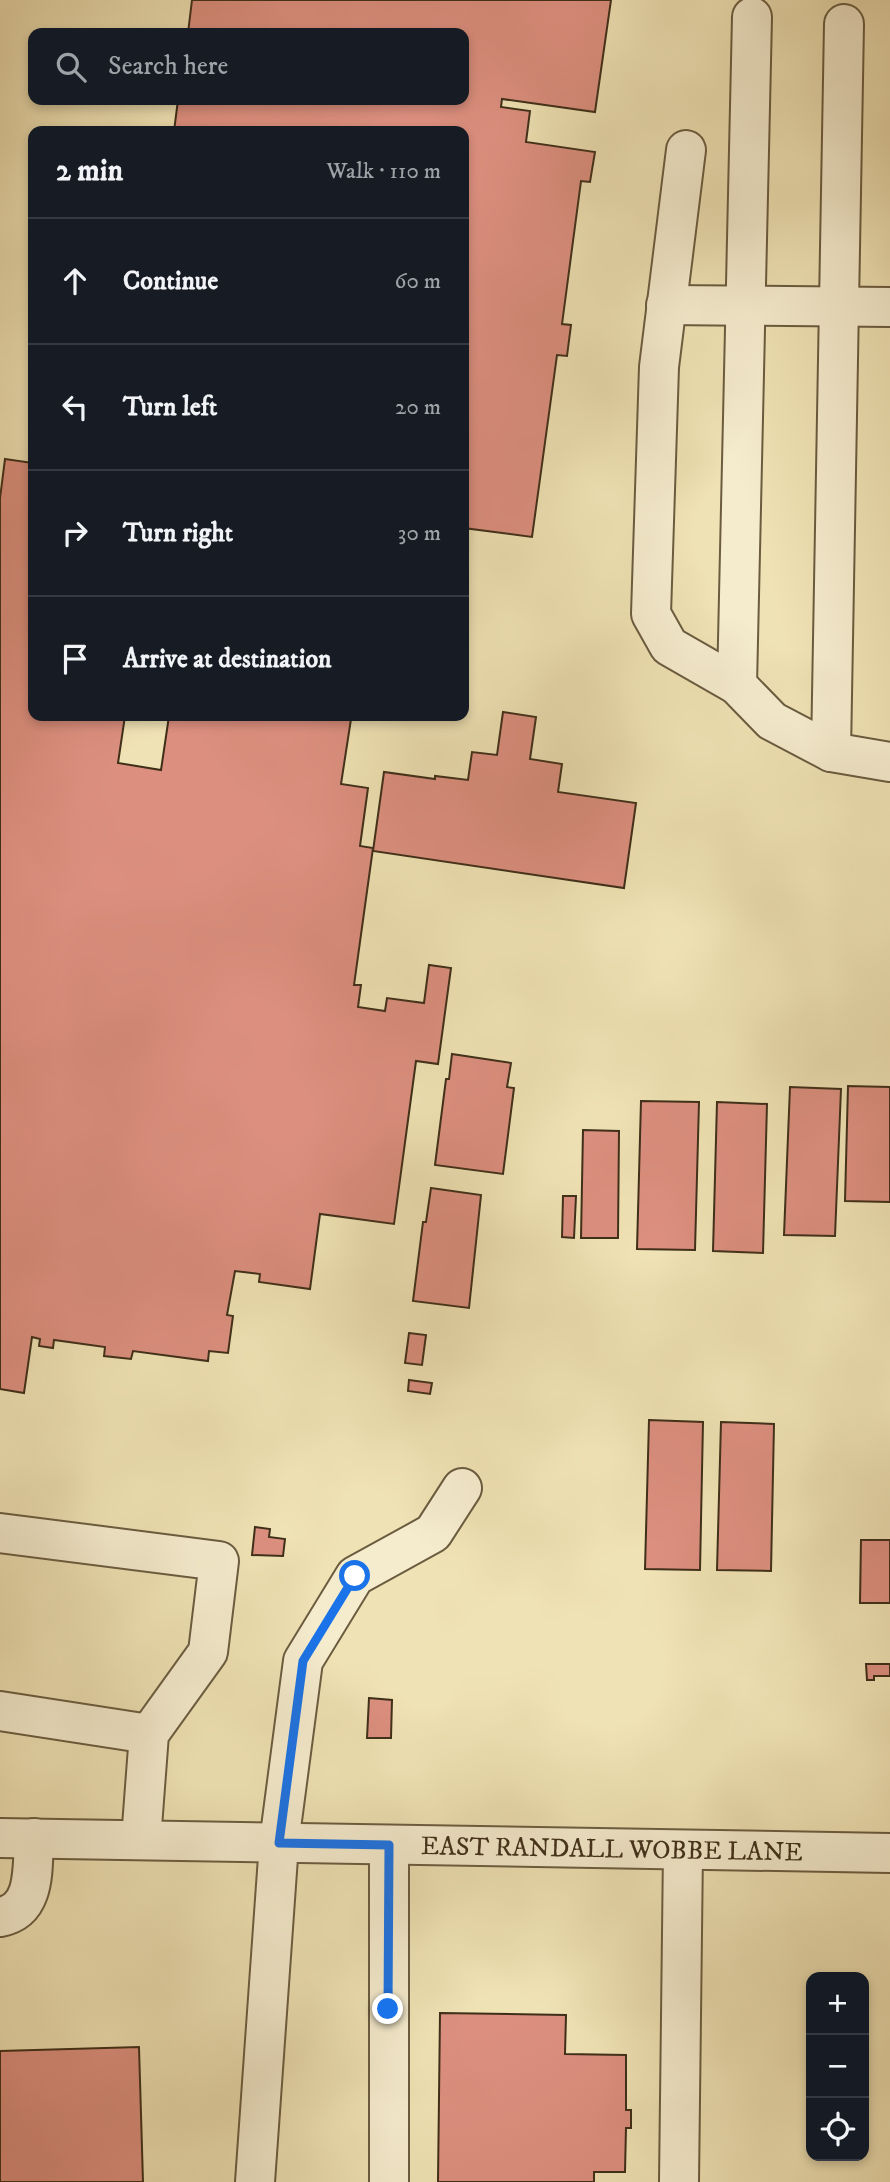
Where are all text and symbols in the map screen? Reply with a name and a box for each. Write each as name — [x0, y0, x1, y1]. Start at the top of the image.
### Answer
search box — [28, 28, 469, 105]
icon: search — [52, 48, 90, 86]
text: Search here — [108, 50, 228, 83]
text: 2 min — [56, 153, 123, 190]
text: Walk · 110 m — [326, 157, 441, 186]
icon: ahead — [56, 262, 94, 300]
text: Continue — [123, 265, 218, 298]
text: 60 m — [394, 267, 441, 296]
icon: left — [56, 388, 94, 426]
text: Turn left — [123, 391, 217, 424]
text: 20 m — [395, 393, 441, 422]
icon: right — [56, 514, 94, 552]
text: Turn right — [123, 517, 233, 550]
text: 30 m — [398, 519, 441, 548]
icon: arrive — [56, 640, 94, 678]
text: Arrive at destination — [123, 643, 332, 676]
route start — [339, 1560, 370, 1591]
street label: EAST RANDALL WOBBE LANE — [421, 1830, 803, 1870]
map controls — [806, 1972, 869, 2161]
button: + — [806, 1972, 869, 2035]
route end — [372, 1993, 403, 2024]
button: − — [806, 2035, 869, 2098]
button: locate — [806, 2098, 869, 2161]

